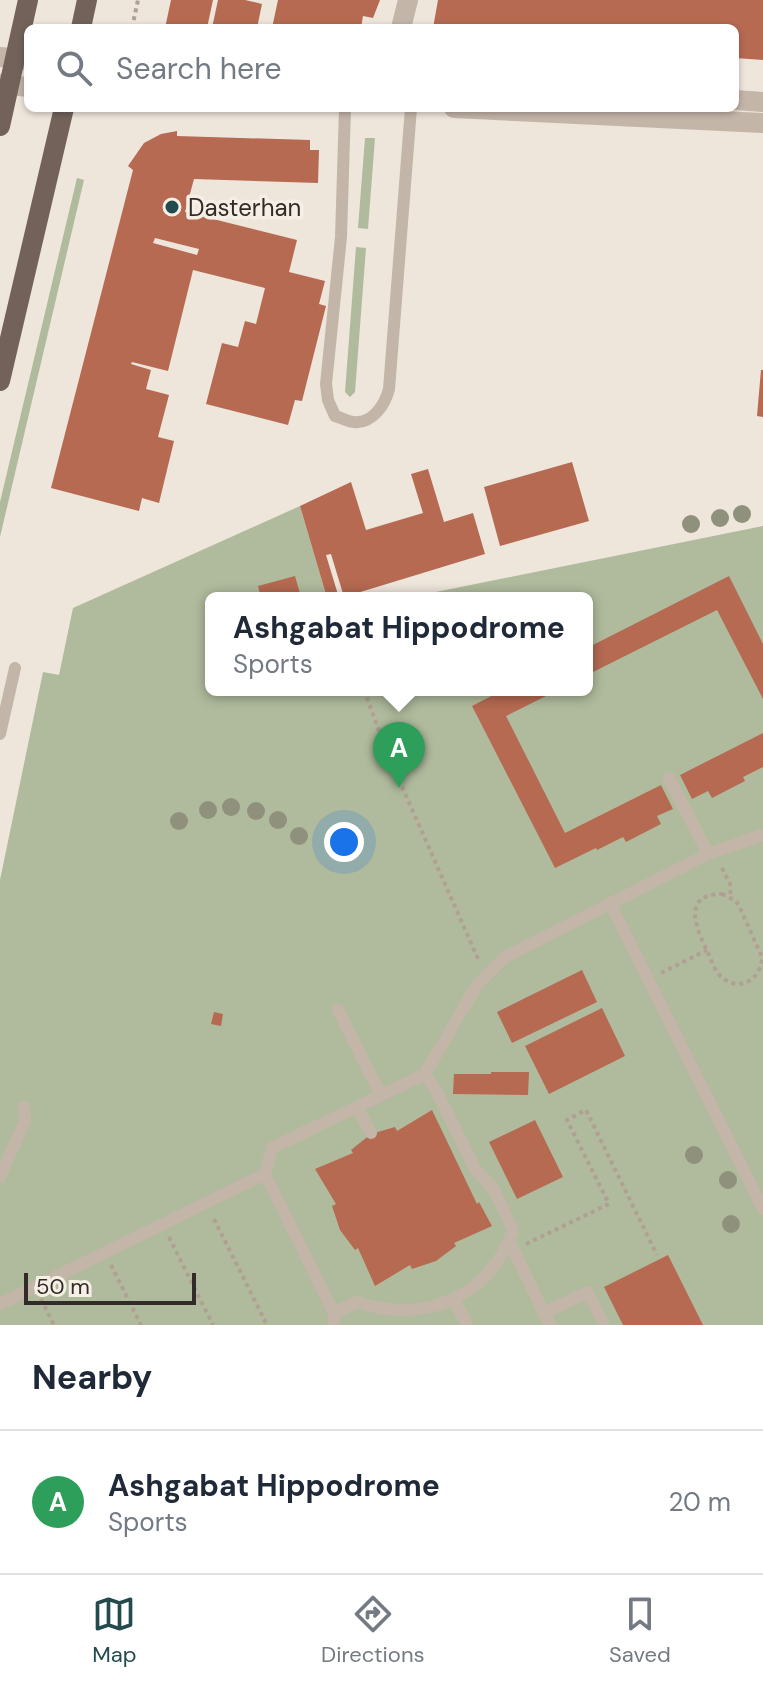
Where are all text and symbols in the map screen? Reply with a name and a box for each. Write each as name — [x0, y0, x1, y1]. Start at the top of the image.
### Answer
search box — [24, 24, 739, 112]
icon: search — [52, 46, 96, 90]
text: Search here — [116, 49, 282, 88]
place label: Dasterhan — [188, 192, 301, 223]
marker: Dasterhan — [163, 198, 181, 216]
popup — [205, 592, 593, 696]
text: Ashgabat Hippodrome — [233, 608, 565, 647]
text: Sports — [233, 647, 313, 681]
pin: A — [373, 722, 425, 788]
your location — [324, 822, 364, 862]
scale bar — [24, 1269, 196, 1305]
text: 50 m — [36, 1272, 90, 1301]
text: Nearby — [32, 1355, 152, 1400]
text: Ashgabat Hippodrome — [108, 1466, 440, 1505]
text: A — [49, 1485, 67, 1519]
text: 20 m — [668, 1485, 731, 1519]
text: Sports — [108, 1505, 188, 1539]
tab: Map — [92, 1592, 137, 1669]
tab: Directions — [321, 1592, 425, 1669]
tab: Saved — [609, 1592, 671, 1669]

